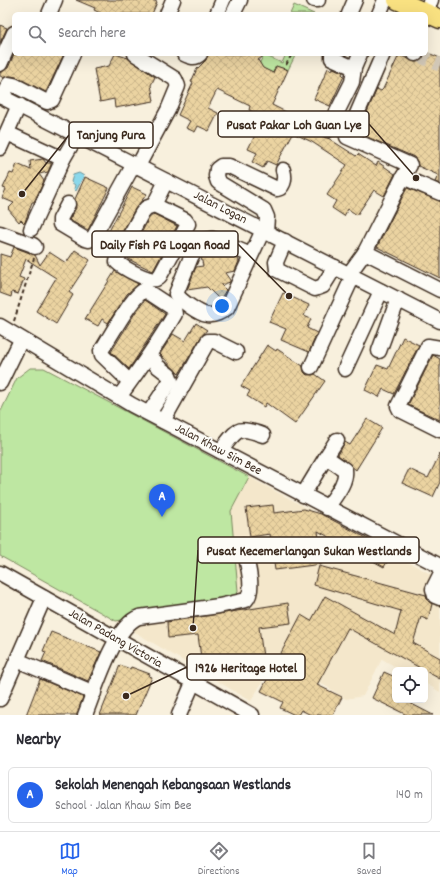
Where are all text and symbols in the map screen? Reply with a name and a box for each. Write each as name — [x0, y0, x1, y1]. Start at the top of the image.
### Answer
search box — [12, 12, 428, 56]
icon: search — [26, 23, 48, 45]
text: Search here — [58, 23, 126, 45]
callout: Pusat Pakar Loh Guan Lye — [218, 111, 369, 137]
text: Pusat Pakar Loh Guan Lye — [226, 116, 362, 136]
callout: Tanjung Pura — [69, 122, 153, 148]
text: Tanjung Pura — [77, 126, 147, 146]
street label: Jalan Logan — [190, 186, 250, 230]
callout: Daily Fish PG Logan Road — [92, 231, 238, 257]
text: Daily Fish PG Logan Road — [100, 236, 230, 256]
your location — [212, 296, 232, 316]
street label: Jalan Khaw Sim Bee — [171, 419, 265, 481]
pin: A — [149, 484, 175, 517]
callout: Pusat Kecemerlangan Sukan Westlands — [198, 537, 419, 563]
text: Pusat Kecemerlangan Sukan Westlands — [206, 542, 412, 562]
street label: Jalan Padang Victoria — [65, 604, 166, 674]
callout: 1926 Heritage Hotel — [187, 654, 305, 680]
text: 1926 Heritage Hotel — [195, 659, 298, 679]
map controls — [392, 667, 428, 703]
button: locate — [392, 667, 428, 703]
text: Nearby — [16, 729, 60, 753]
text: Sekolah Menengah Kebangsaan Westlands — [55, 775, 291, 797]
text: A — [26, 786, 34, 805]
text: 140 m — [396, 786, 423, 805]
text: School · Jalan Khaw Sim Bee — [55, 797, 192, 816]
tab: Map — [59, 840, 81, 880]
tab: Directions — [198, 840, 240, 880]
tab: Saved — [357, 840, 381, 880]

